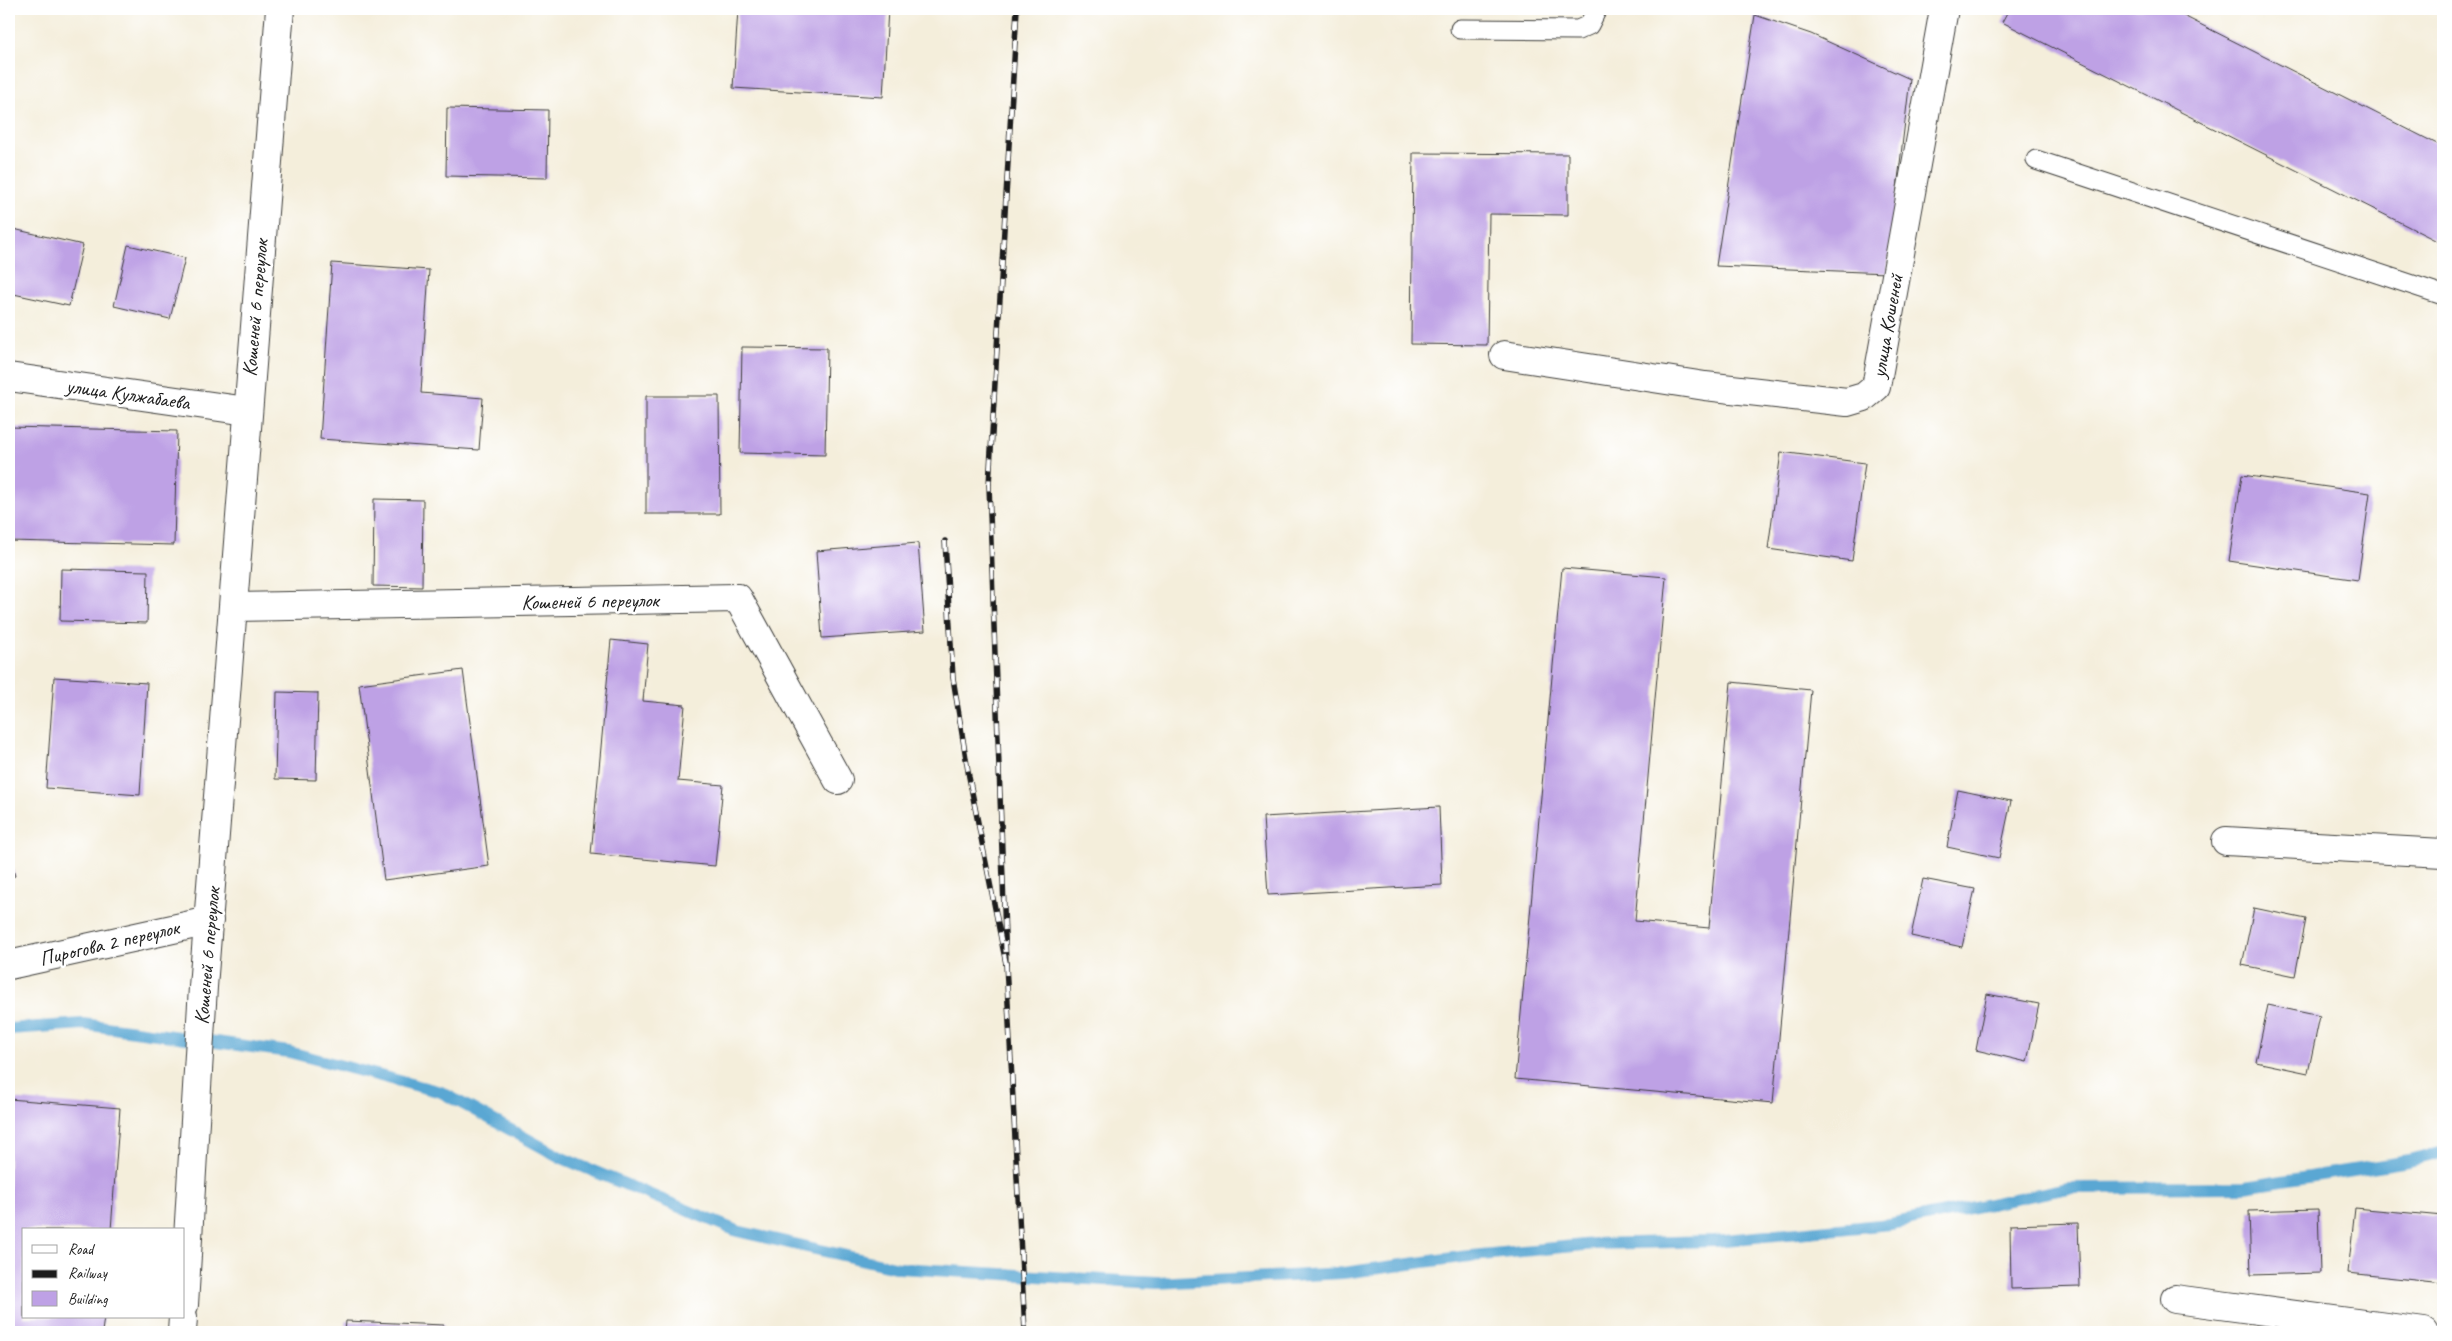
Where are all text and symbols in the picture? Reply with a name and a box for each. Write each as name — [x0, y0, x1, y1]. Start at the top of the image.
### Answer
street label: Кошеней 6 переулок — [236, 236, 274, 378]
street label: улица Кошеней — [1865, 271, 1909, 382]
street label: улица Кулжабаева — [63, 372, 193, 416]
street label: Кошеней 6 переулок — [521, 587, 661, 615]
street label: Кошеней 6 переулок — [188, 884, 226, 1026]
street label: Пирогова 2 переулок — [37, 914, 184, 972]
legend — [22, 1228, 185, 1318]
text: Road — [68, 1240, 95, 1259]
text: Railway — [68, 1264, 109, 1283]
text: Building — [68, 1290, 108, 1309]

